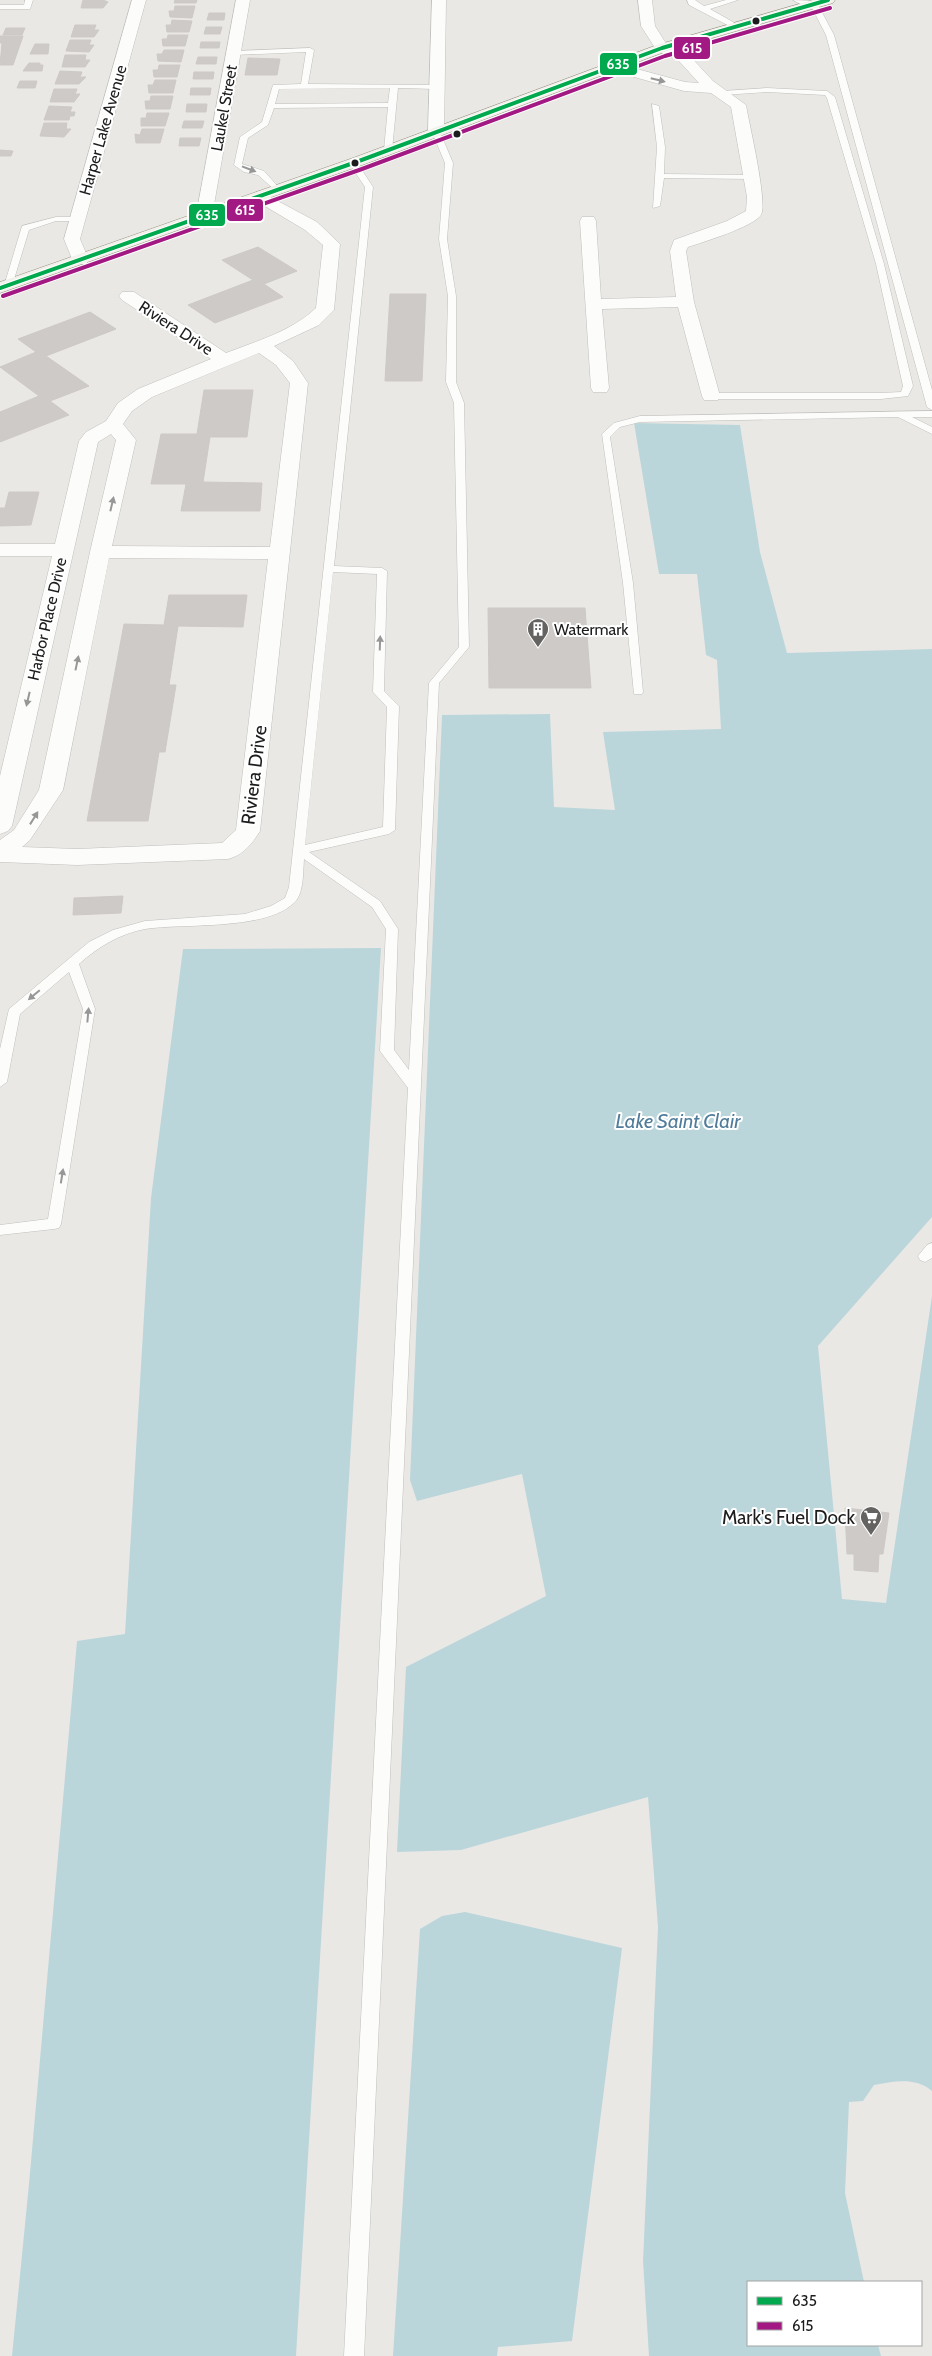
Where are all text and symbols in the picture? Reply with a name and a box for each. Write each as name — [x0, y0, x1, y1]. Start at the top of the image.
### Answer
unlabelled marker — [751, 16, 761, 26]
line badge: 615 — [673, 36, 711, 60]
text: 615 — [682, 39, 702, 57]
line badge: 635 — [599, 52, 638, 76]
text: 635 — [607, 55, 629, 73]
street label: Harper Lake Avenue — [75, 63, 131, 197]
street label: Laukel Street — [207, 63, 241, 153]
one-way arrow — [651, 76, 666, 84]
unlabelled marker — [452, 129, 462, 139]
unlabelled marker — [350, 158, 360, 168]
one-way arrow — [242, 165, 257, 173]
line badge: 615 — [226, 198, 264, 222]
text: 615 — [235, 201, 255, 219]
line badge: 635 — [188, 203, 226, 227]
text: 635 — [196, 206, 218, 224]
street label: Riviera Drive — [135, 297, 217, 359]
one-way arrow — [108, 496, 116, 511]
street label: Harbor Place Drive — [24, 556, 70, 682]
building icon: Watermark — [526, 617, 550, 648]
place label: Watermark — [554, 620, 629, 639]
one-way arrow — [376, 635, 384, 651]
one-way arrow — [73, 655, 81, 670]
one-way arrow — [24, 691, 32, 706]
street label: Riviera Drive — [236, 724, 272, 826]
one-way arrow — [29, 811, 39, 824]
one-way arrow — [28, 989, 41, 1000]
one-way arrow — [84, 1007, 92, 1023]
water label: Lake Saint Clair — [616, 1109, 741, 1133]
one-way arrow — [59, 1167, 67, 1183]
supermarket icon: Mark's Fuel Dock — [859, 1505, 883, 1536]
place label: Mark's Fuel Dock — [722, 1506, 855, 1529]
legend — [747, 2281, 922, 2346]
text: 635 — [792, 2292, 817, 2310]
text: 615 — [792, 2317, 813, 2335]

